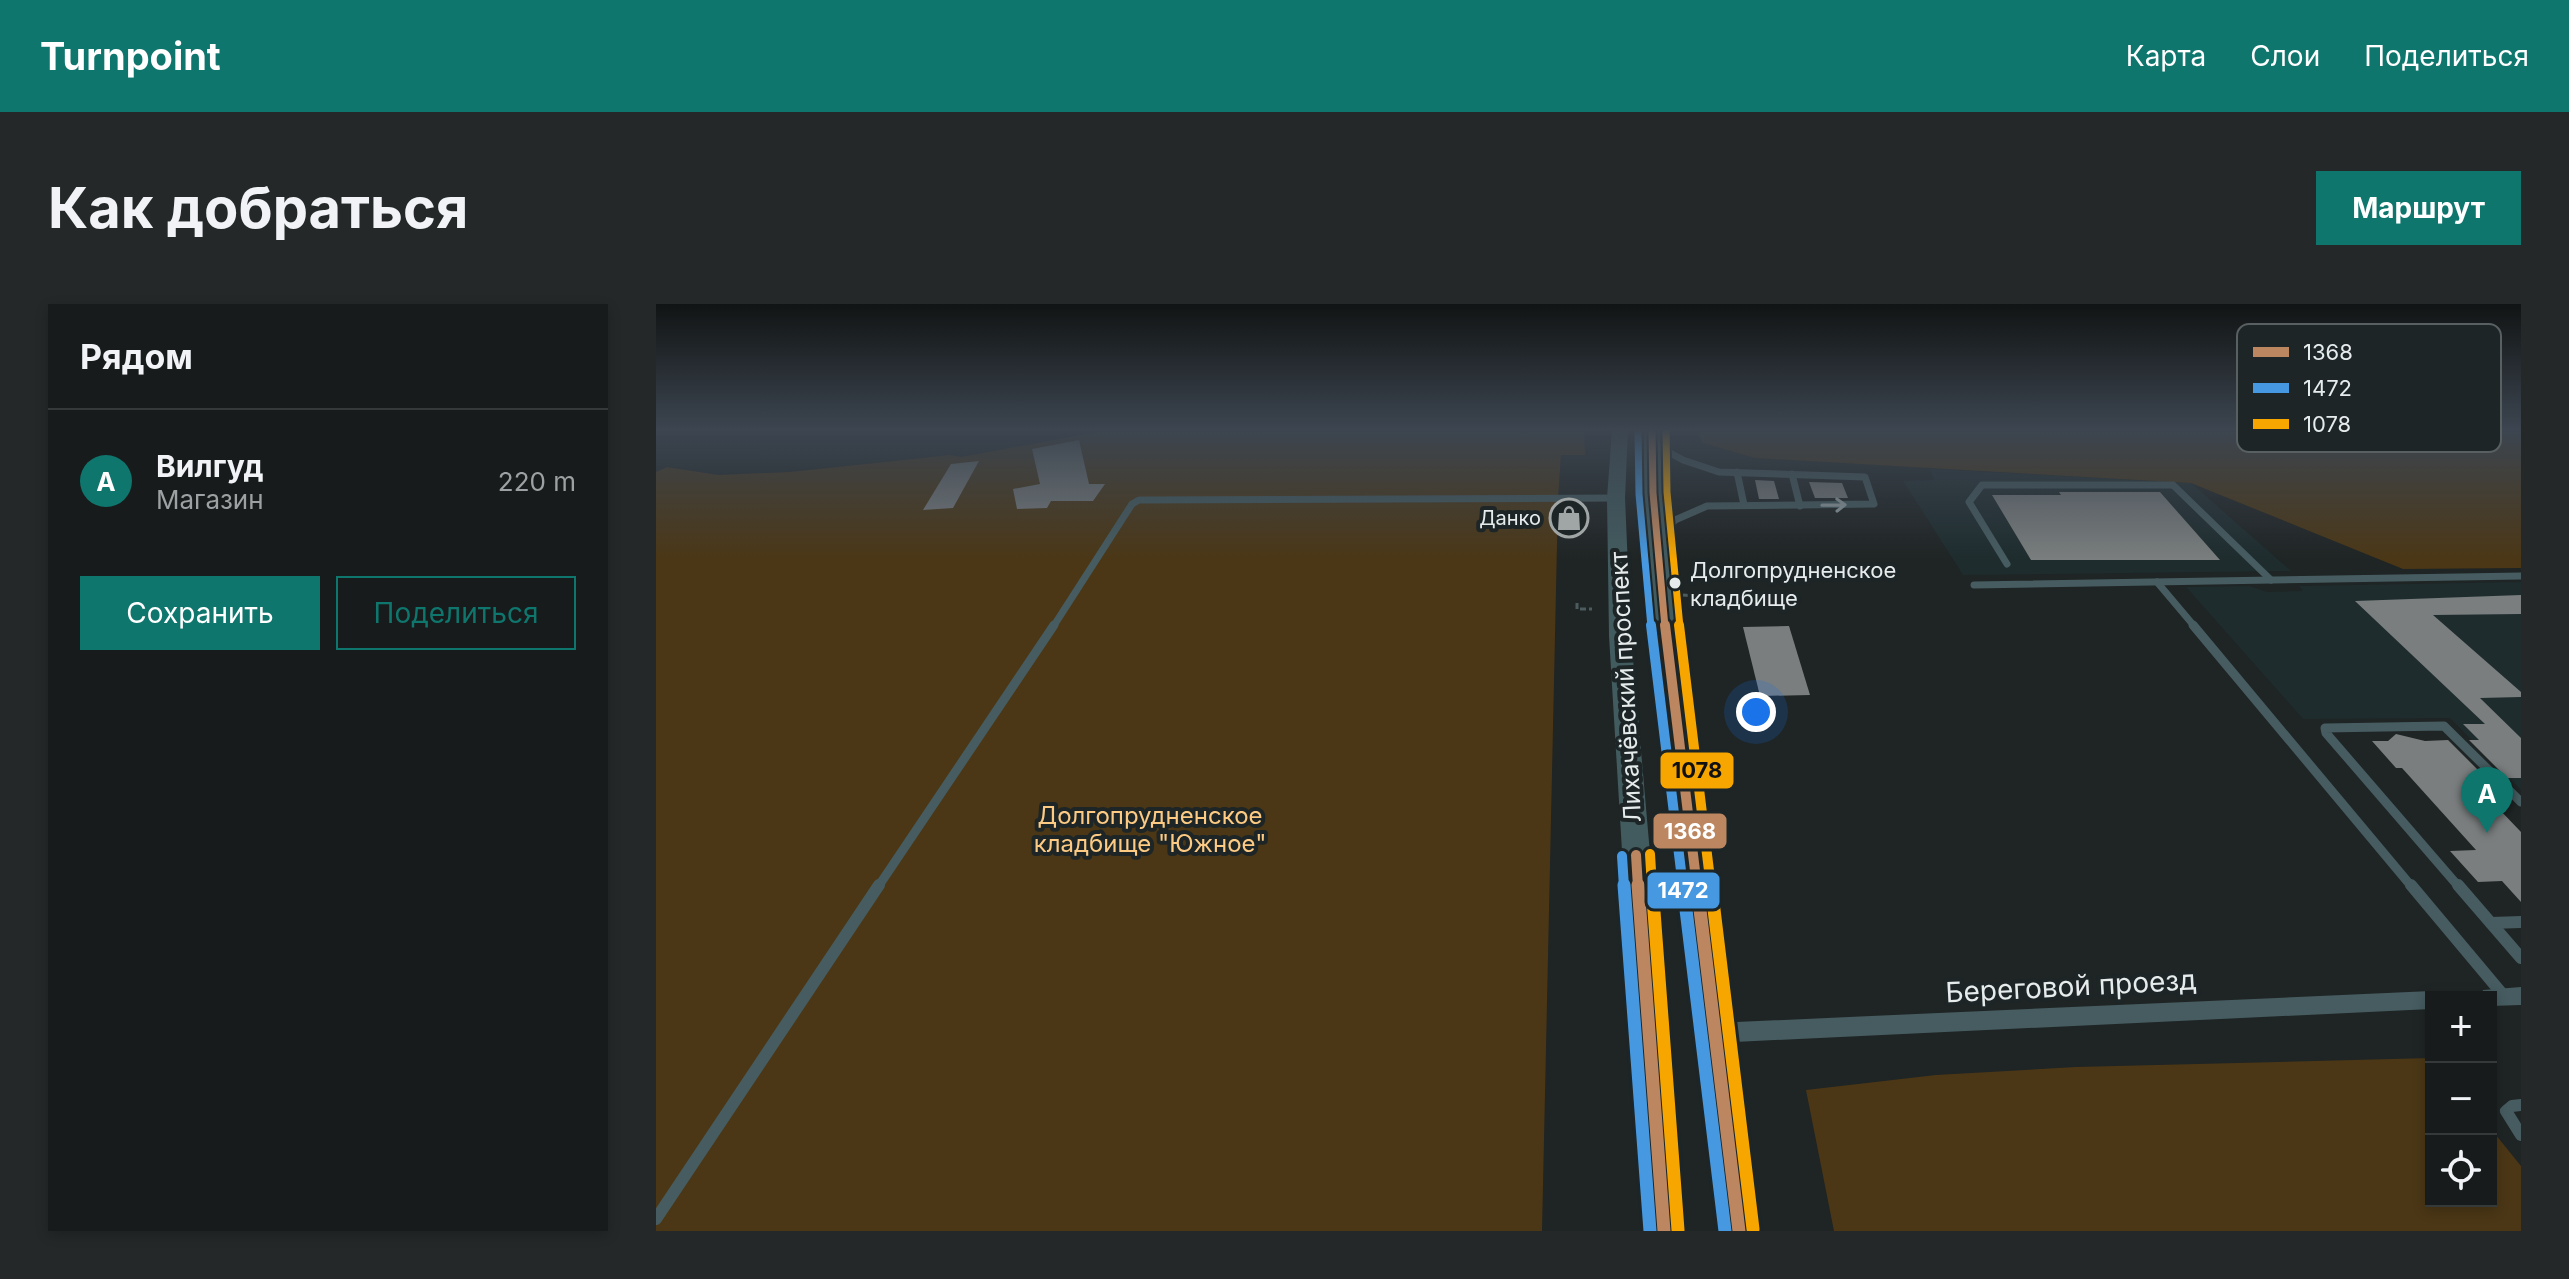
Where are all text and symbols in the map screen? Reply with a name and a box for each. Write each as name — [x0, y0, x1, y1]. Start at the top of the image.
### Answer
text: Turnpoint — [40, 33, 221, 79]
text: Карта — [2126, 39, 2206, 73]
text: Слои — [2250, 39, 2320, 73]
text: Поделиться — [2364, 39, 2529, 73]
button: Маршрут — [2316, 171, 2521, 245]
text: Как добраться — [48, 174, 468, 242]
legend — [2237, 324, 2501, 452]
text: Рядом — [80, 336, 193, 377]
text: 1368 — [2303, 339, 2353, 365]
text: 1472 — [2303, 375, 2352, 401]
text: 1078 — [2303, 411, 2351, 437]
text: Вилгуд — [156, 448, 263, 484]
text: A — [96, 466, 116, 497]
text: 220 m — [498, 466, 576, 497]
text: Магазин — [156, 484, 264, 515]
shop icon: Данко — [1548, 497, 1590, 539]
one-way arrow — [1820, 497, 1847, 513]
place label: Данко — [1479, 506, 1541, 530]
street label: Лихачёвский проспект — [1604, 551, 1647, 823]
place label: Долгопрудненское кладбище — [1690, 557, 1896, 611]
marker: Долгопрудненское кладбище — [1667, 575, 1683, 591]
button: Сохранить — [80, 576, 320, 650]
button: Поделиться — [336, 576, 576, 650]
your location — [1736, 692, 1776, 732]
line badge: 1078 — [1659, 751, 1735, 790]
text: 1078 — [1672, 757, 1722, 783]
pin: A — [2461, 767, 2513, 833]
park label: Долгопрудненское кладбище "Южное" — [1034, 801, 1266, 858]
line badge: 1368 — [1652, 812, 1728, 850]
text: 1368 — [1664, 818, 1716, 844]
line badge: 1472 — [1646, 871, 1721, 910]
text: 1472 — [1657, 877, 1709, 903]
street label: Береговой проезд — [1944, 962, 2198, 1010]
map controls — [2425, 991, 2497, 1207]
button: + — [2425, 991, 2497, 1063]
button: − — [2425, 1063, 2497, 1135]
button: locate — [2425, 1135, 2497, 1207]

